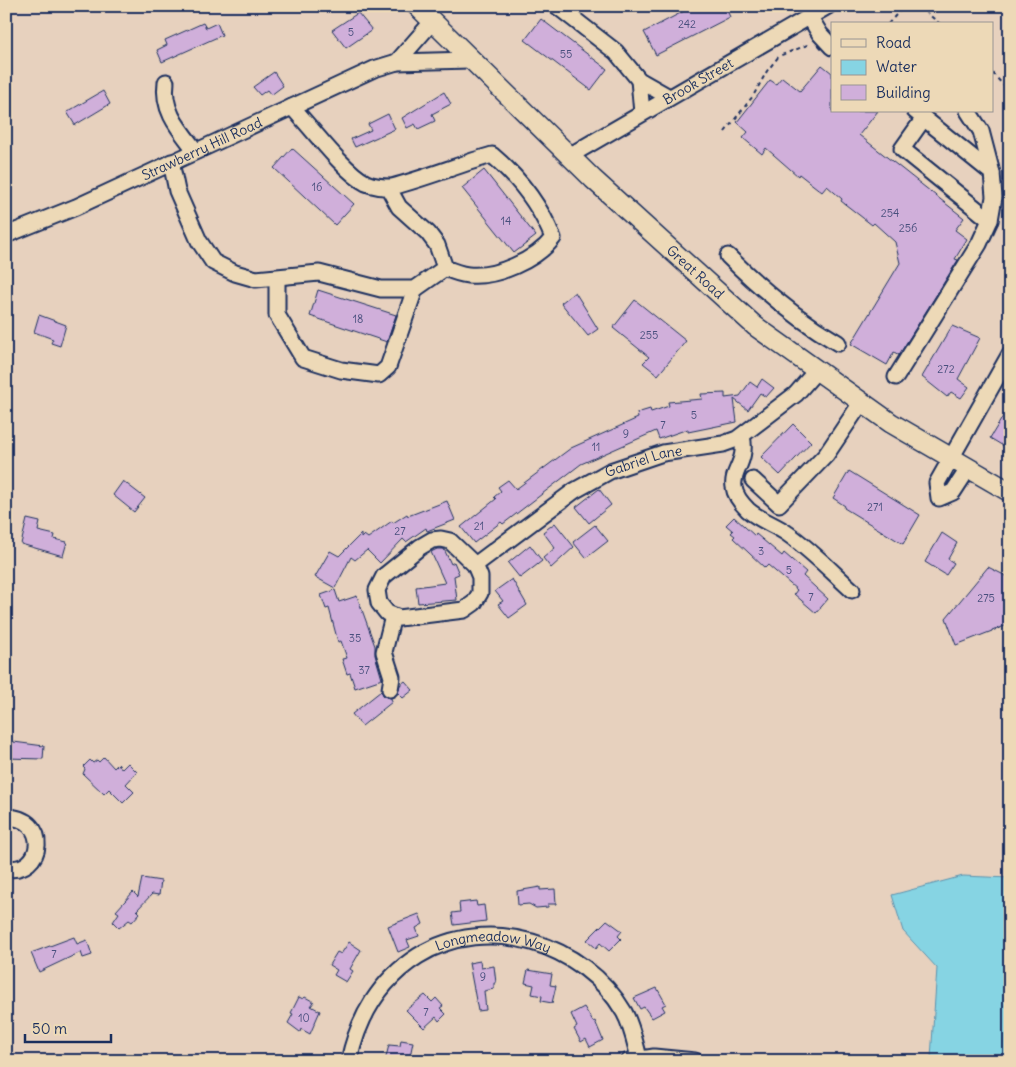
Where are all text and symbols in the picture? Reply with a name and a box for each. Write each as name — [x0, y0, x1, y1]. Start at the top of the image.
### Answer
house number: 242 — [678, 17, 696, 31]
legend — [831, 22, 994, 112]
house number: 5 — [348, 25, 354, 39]
text: Road — [876, 33, 911, 52]
house number: 55 — [560, 47, 572, 61]
street label: Brook Street — [660, 54, 737, 109]
text: Water — [876, 57, 917, 76]
text: Building — [876, 83, 931, 102]
street label: Strawberry Hill Road — [139, 113, 265, 184]
house number: 16 — [312, 180, 322, 194]
house number: 254 — [881, 206, 899, 220]
house number: 14 — [501, 214, 511, 228]
house number: 256 — [899, 221, 917, 235]
street label: Great Road — [663, 241, 728, 303]
house number: 18 — [353, 312, 363, 326]
house number: 255 — [640, 328, 658, 342]
house number: 272 — [937, 362, 955, 376]
house number: 5 — [691, 408, 697, 422]
house number: 7 — [660, 418, 666, 432]
house number: 9 — [623, 427, 629, 441]
house number: 11 — [592, 440, 600, 454]
street label: Gabriel Lane — [603, 441, 683, 481]
house number: 271 — [867, 500, 883, 514]
house number: 21 — [474, 519, 484, 533]
house number: 27 — [394, 524, 406, 538]
house number: 3 — [758, 544, 764, 558]
house number: 5 — [786, 563, 792, 577]
house number: 7 — [808, 590, 814, 604]
house number: 275 — [977, 591, 995, 605]
house number: 35 — [349, 631, 361, 645]
house number: 37 — [358, 663, 370, 677]
street label: Longmeadow Way — [432, 927, 554, 957]
house number: 7 — [51, 947, 57, 961]
house number: 9 — [480, 970, 486, 984]
house number: 7 — [423, 1005, 429, 1019]
house number: 10 — [298, 1011, 310, 1025]
scale bar — [25, 1012, 111, 1044]
text: 50 m — [32, 1019, 67, 1038]

